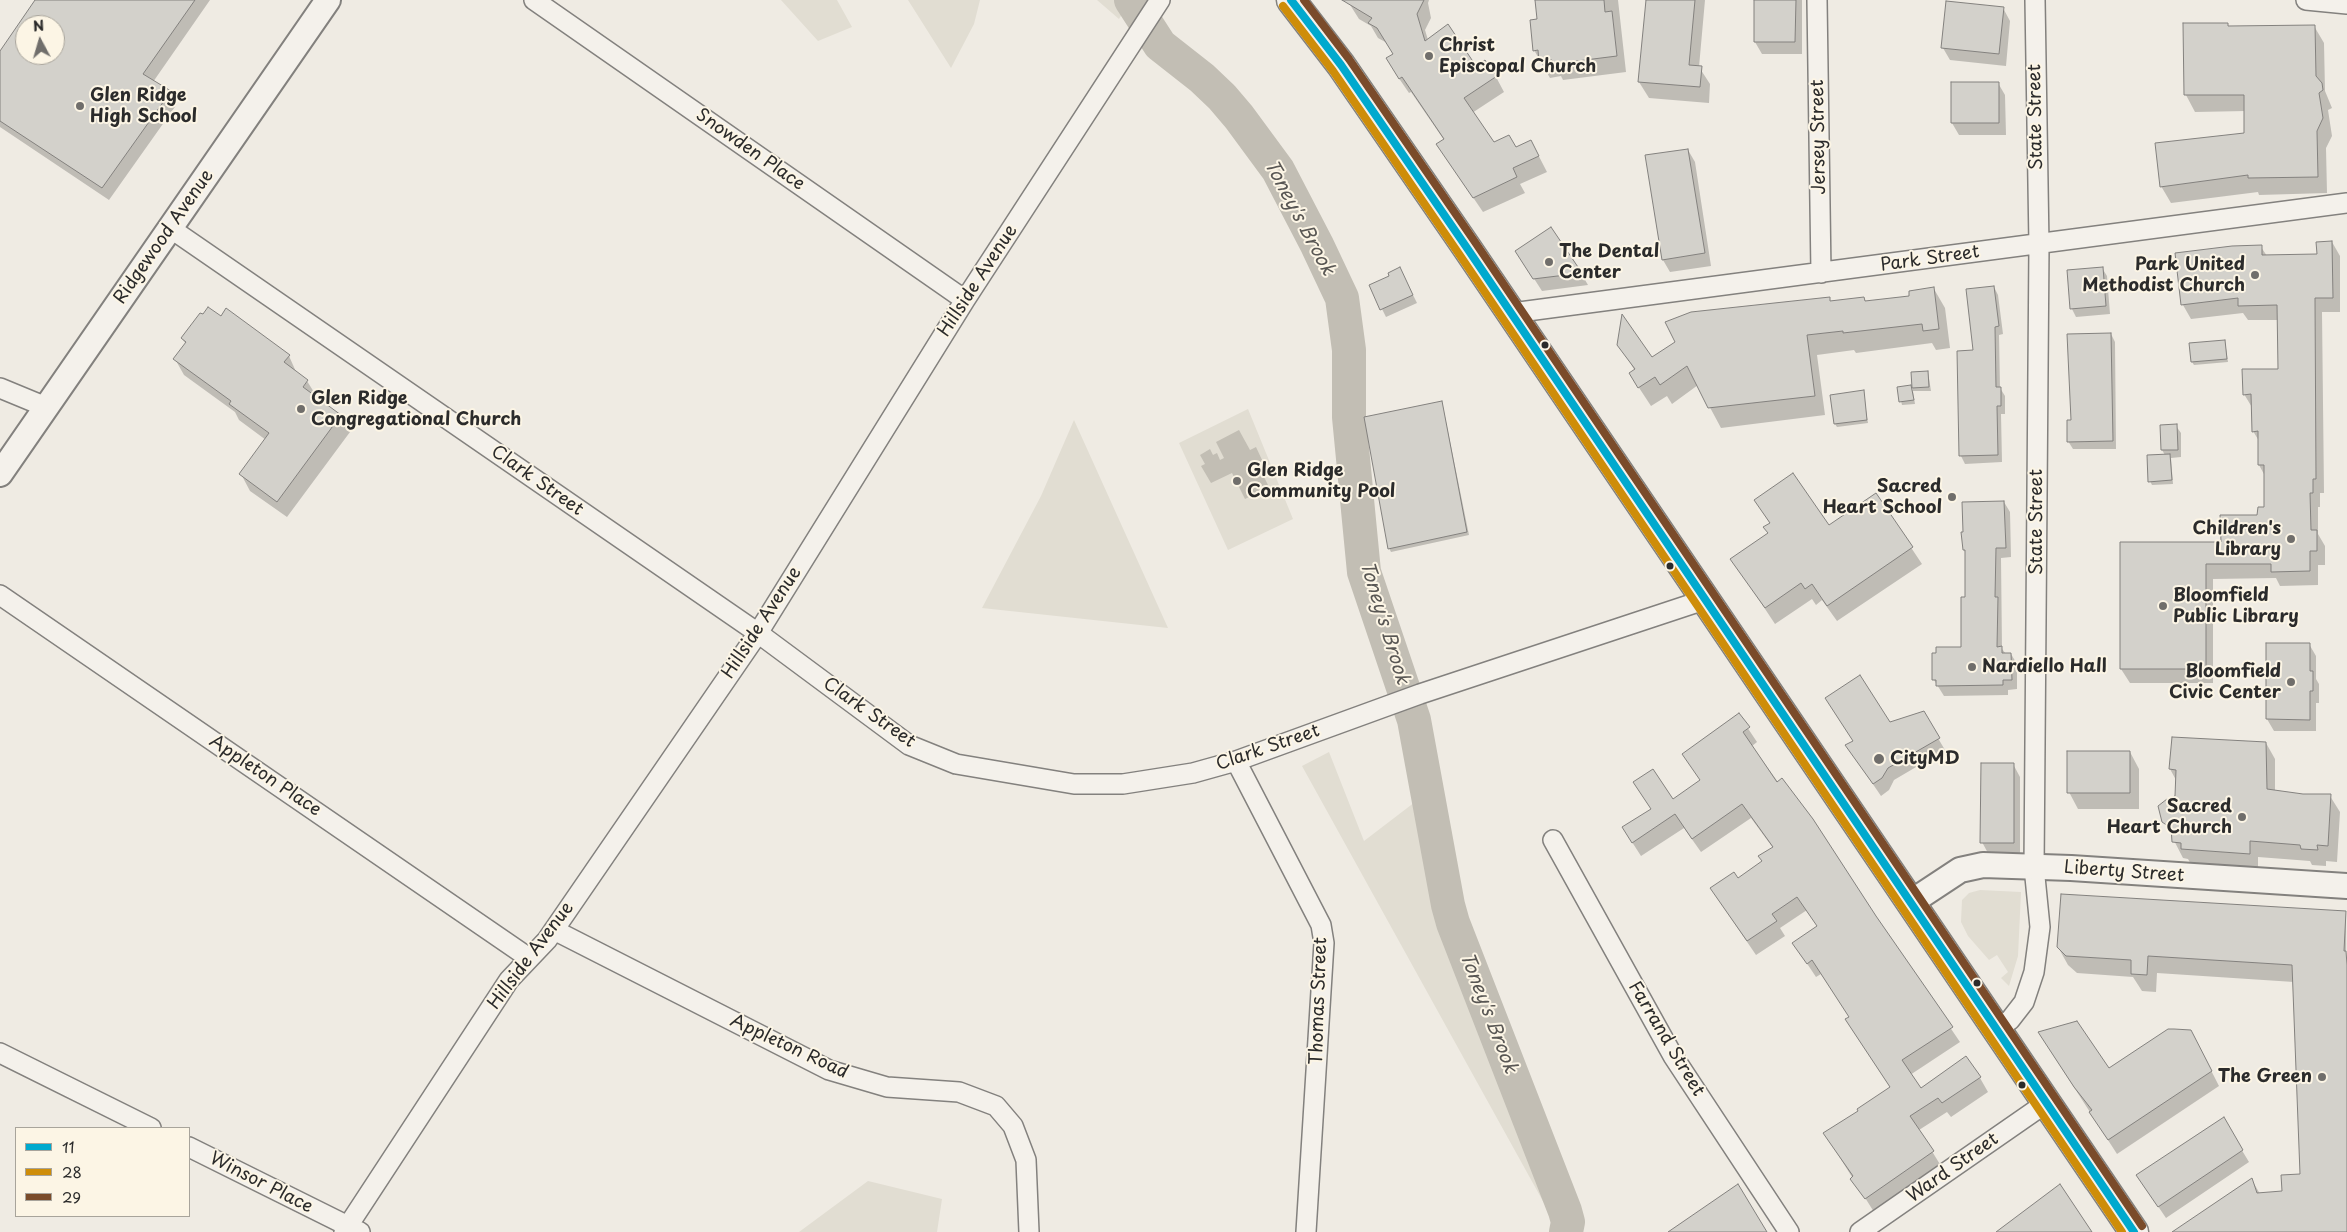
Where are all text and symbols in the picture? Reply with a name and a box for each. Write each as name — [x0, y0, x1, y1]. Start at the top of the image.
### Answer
north arrow — [15, 15, 65, 65]
text: N — [32, 15, 45, 37]
place label: Christ Episcopal Church — [1439, 35, 1596, 78]
marker: Christ Episcopal Church — [1423, 50, 1435, 62]
street label: State Street — [2024, 64, 2048, 170]
street label: Jersey Street — [1807, 79, 1831, 195]
place label: Glen Ridge High School — [90, 85, 197, 128]
marker: Glen Ridge High School — [74, 100, 86, 112]
street label: Snowden Place — [691, 104, 809, 196]
water label: Toney's Brook — [1259, 156, 1339, 280]
street label: Ridgewood Avenue — [110, 166, 218, 308]
street label: Hillside Avenue — [934, 221, 1022, 341]
place label: The Dental Center — [1559, 241, 1659, 284]
street label: Park Street — [1879, 241, 1981, 277]
place label: Park United Methodist Church — [2082, 254, 2245, 296]
marker: The Dental Center — [1543, 256, 1555, 268]
marker: Park United Methodist Church — [2249, 269, 2261, 281]
unlabelled marker — [1540, 340, 1550, 350]
place label: Glen Ridge Congregational Church — [311, 388, 521, 430]
marker: Glen Ridge Congregational Church — [295, 403, 307, 415]
street label: Clark Street — [487, 441, 587, 521]
place label: Glen Ridge Community Pool — [1247, 460, 1395, 502]
street label: State Street — [2026, 469, 2048, 575]
marker: Glen Ridge Community Pool — [1231, 475, 1243, 487]
place label: Sacred Heart School — [1823, 476, 1942, 518]
marker: Sacred Heart School — [1946, 491, 1958, 503]
place label: Children's Library — [2193, 518, 2281, 560]
marker: Children's Library — [2285, 533, 2297, 545]
water label: Toney's Brook — [1354, 559, 1414, 687]
unlabelled marker — [1665, 561, 1675, 571]
street label: Hillside Avenue — [718, 563, 806, 683]
place label: Bloomfield Public Library — [2173, 585, 2299, 628]
marker: Bloomfield Public Library — [2157, 600, 2169, 612]
place label: Nardiello Hall — [1982, 656, 2106, 678]
marker: Nardiello Hall — [1966, 661, 1978, 673]
place label: Bloomfield Civic Center — [2169, 661, 2281, 704]
street label: Clark Street — [819, 673, 919, 753]
marker: Bloomfield Civic Center — [2285, 676, 2297, 688]
street label: Clark Street — [1213, 720, 1323, 776]
street label: Appleton Place — [205, 731, 325, 821]
place label: CityMD — [1890, 748, 1960, 770]
marker: CityMD — [1872, 752, 1886, 766]
place label: Sacred Heart Church — [2107, 796, 2232, 839]
marker: Sacred Heart Church — [2236, 811, 2248, 823]
street label: Liberty Street — [2063, 857, 2185, 887]
street label: Hillside Avenue — [484, 898, 578, 1014]
street label: Thomas Street — [1306, 937, 1332, 1065]
water label: Toney's Brook — [1455, 949, 1521, 1077]
street label: Farrand Street — [1623, 978, 1709, 1100]
unlabelled marker — [1972, 978, 1982, 988]
street label: Appleton Road — [727, 1010, 851, 1084]
place label: The Green — [2218, 1066, 2312, 1088]
marker: The Green — [2316, 1071, 2328, 1083]
unlabelled marker — [2017, 1080, 2027, 1090]
legend — [15, 1127, 190, 1217]
street label: Ward Street — [1903, 1129, 2003, 1207]
text: 11 — [62, 1135, 75, 1158]
street label: Winsor Place — [206, 1148, 316, 1218]
text: 28 — [62, 1160, 82, 1183]
text: 29 — [62, 1185, 81, 1208]

